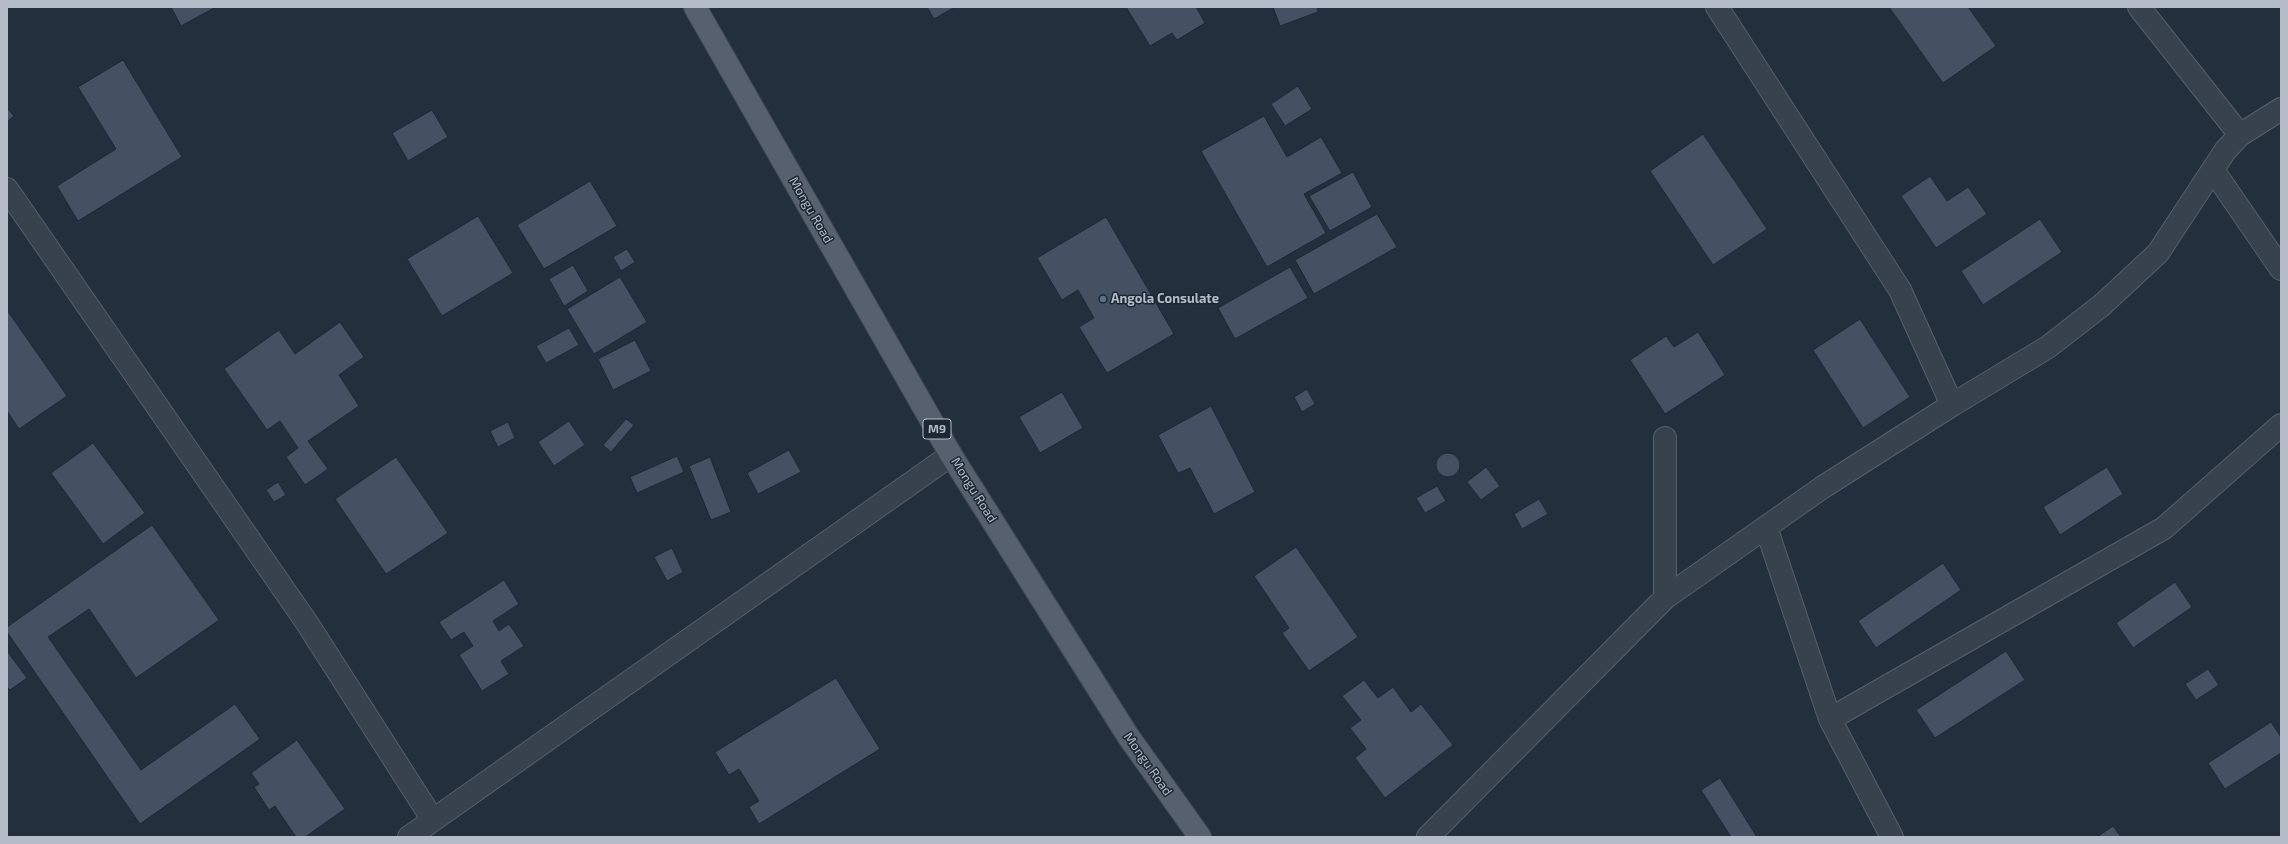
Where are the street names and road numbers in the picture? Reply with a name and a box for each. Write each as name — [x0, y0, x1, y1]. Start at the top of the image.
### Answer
street label: Mongu Road — [786, 174, 836, 246]
road number: M9 — [923, 419, 951, 439]
street label: Mongu Road — [948, 455, 1000, 525]
street label: Mongu Road — [1120, 729, 1176, 799]

